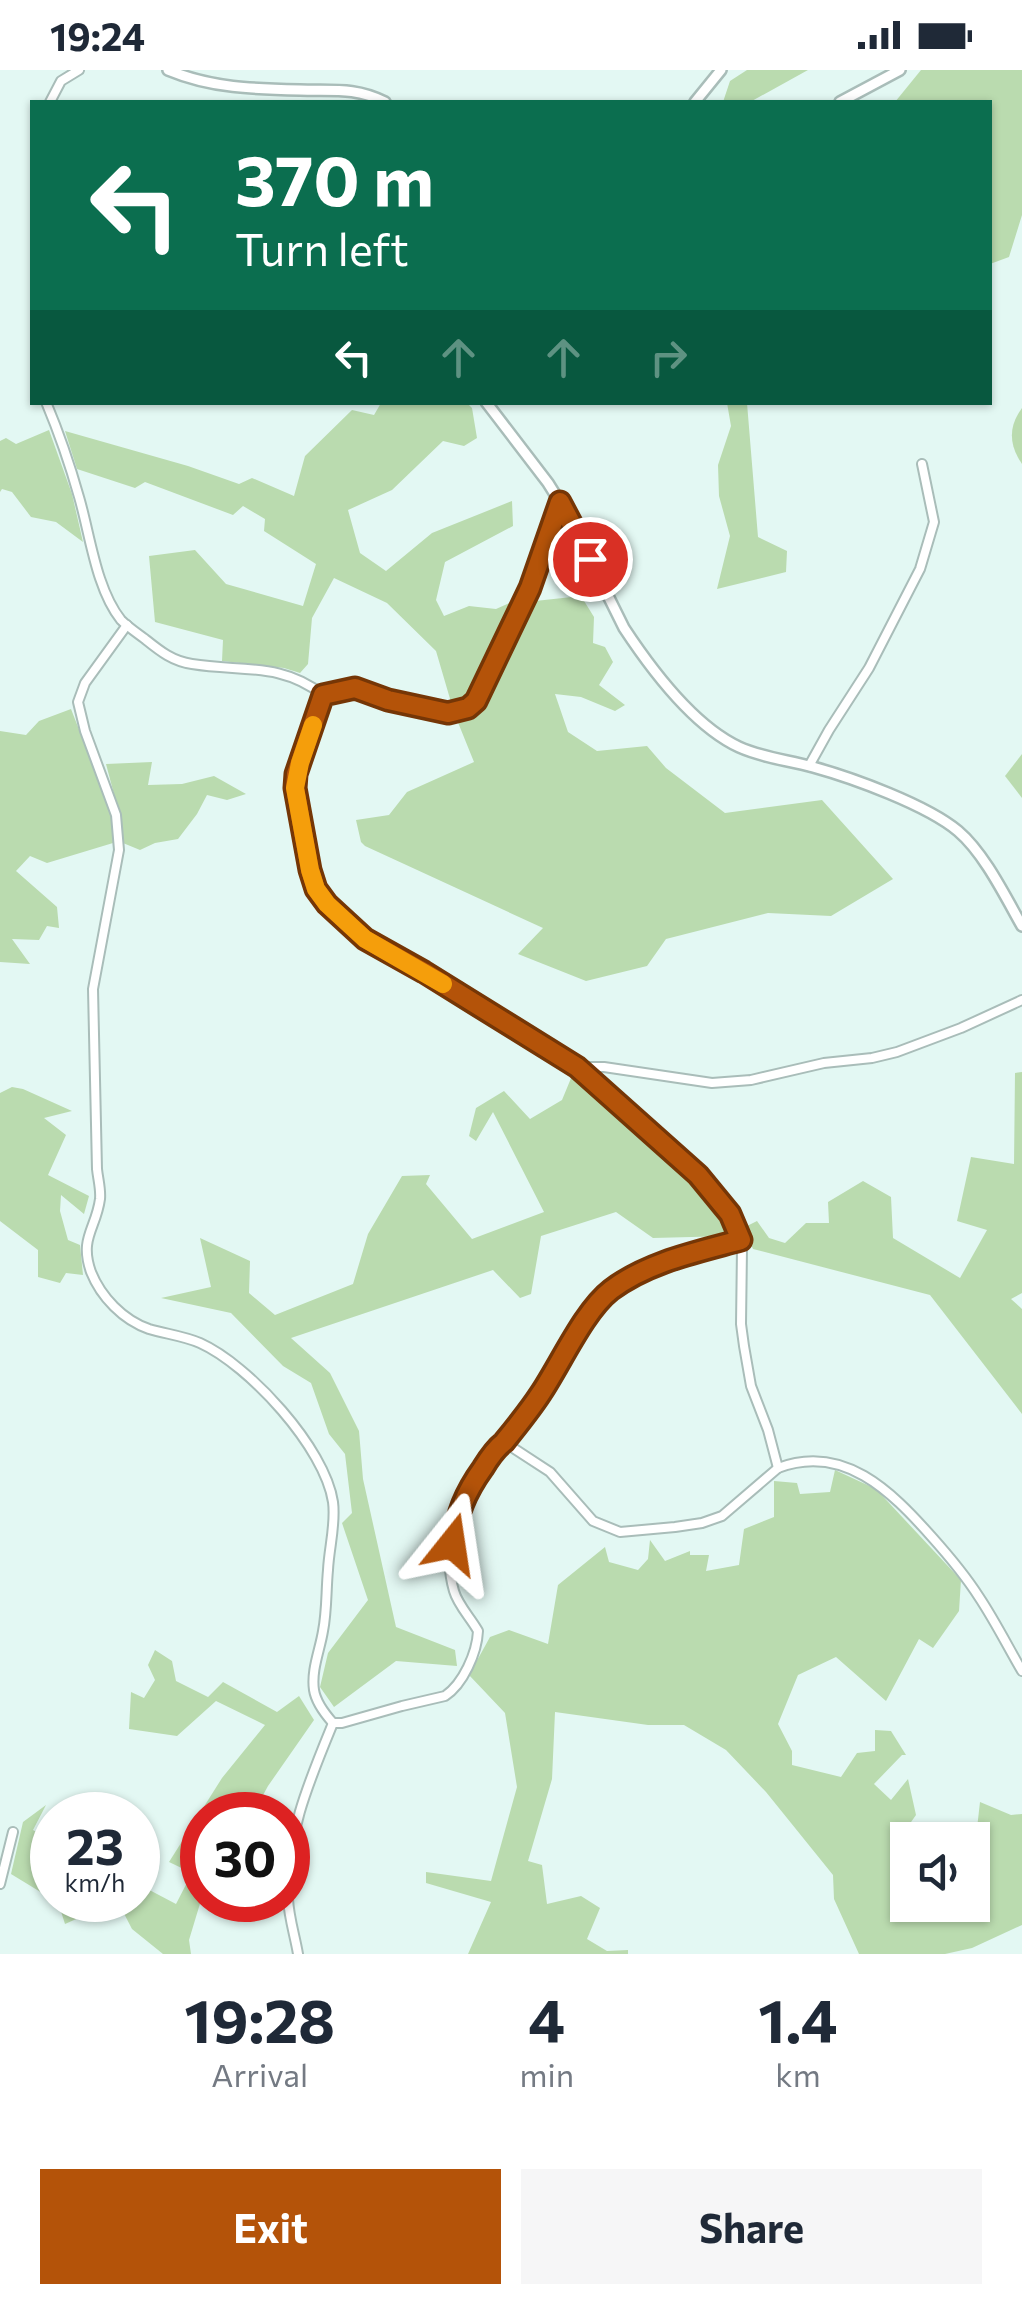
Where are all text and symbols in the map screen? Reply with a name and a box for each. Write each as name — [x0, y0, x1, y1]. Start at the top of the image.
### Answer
text: 19:24 — [50, 12, 145, 59]
text: 370 m — [235, 135, 434, 220]
icon: left — [70, 140, 200, 270]
text: Turn left — [235, 220, 409, 275]
icon: left — [326, 330, 381, 385]
icon: ahead — [431, 330, 486, 385]
icon: ahead — [536, 330, 591, 385]
icon: right — [641, 330, 696, 385]
pin — [548, 517, 633, 602]
icon: arrive — [563, 532, 618, 587]
position arrow — [400, 1492, 504, 1596]
speed limit sign: 30 — [180, 1792, 310, 1922]
text: 23 — [66, 1814, 124, 1875]
map controls — [890, 1822, 990, 1922]
button: sound — [890, 1822, 990, 1922]
text: km/h — [65, 1867, 125, 1897]
text: 19:28 — [184, 1982, 335, 2055]
text: 4 — [528, 1982, 565, 2055]
text: 1.4 — [758, 1982, 838, 2055]
text: Arrival — [211, 2054, 308, 2094]
text: min — [520, 2054, 574, 2094]
text: km — [775, 2054, 821, 2094]
button: Exit — [40, 2169, 501, 2284]
button: Share — [521, 2169, 982, 2284]

